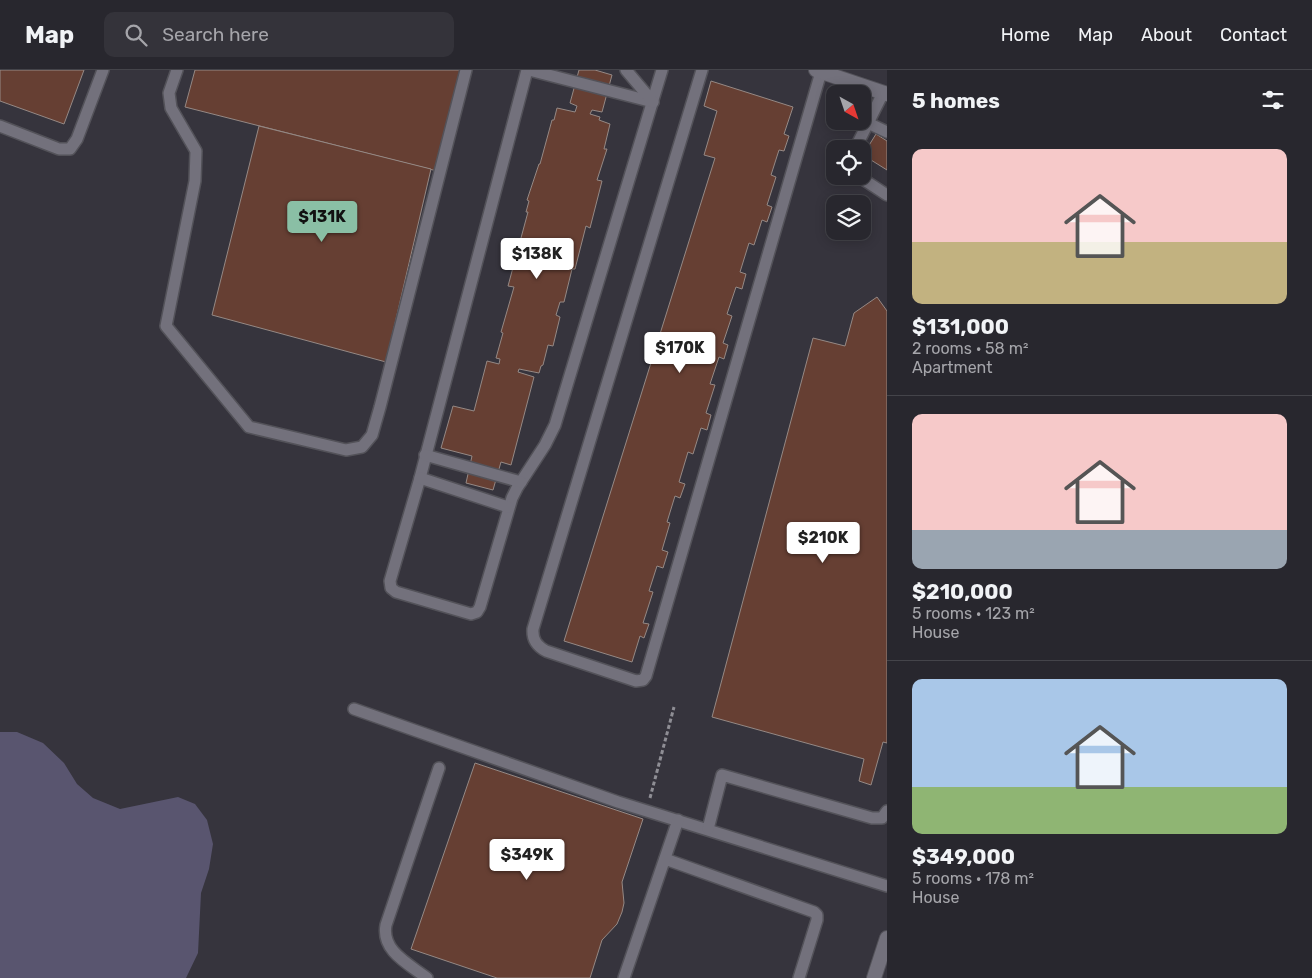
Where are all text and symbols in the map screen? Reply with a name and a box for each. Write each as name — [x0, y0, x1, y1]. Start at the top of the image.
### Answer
search box — [104, 12, 454, 57]
text: Map — [25, 21, 74, 49]
icon: search — [122, 21, 150, 49]
text: Search here — [162, 23, 269, 46]
text: Home — [1001, 24, 1050, 46]
text: Map — [1078, 24, 1113, 46]
text: About — [1141, 24, 1192, 46]
text: Contact — [1220, 24, 1287, 46]
north arrow — [826, 85, 871, 130]
map controls — [826, 85, 871, 240]
icon: filters — [1259, 86, 1287, 114]
text: 5 homes — [912, 88, 1000, 113]
button: locate — [826, 140, 871, 185]
icon: home — [1055, 181, 1145, 271]
button: layers — [826, 195, 871, 240]
pin: $131K — [287, 200, 357, 243]
text: $131K — [298, 207, 346, 226]
pin: $138K — [502, 238, 572, 280]
text: $138K — [512, 244, 562, 263]
text: $131,000 — [912, 314, 1009, 339]
pin: $170K — [645, 332, 715, 374]
text: $170K — [655, 338, 705, 357]
text: 2 rooms · 58 m² — [912, 339, 1028, 358]
text: Apartment — [912, 358, 992, 377]
icon: home — [1055, 447, 1145, 537]
pin: $210K — [788, 522, 858, 564]
text: $210K — [798, 528, 848, 547]
text: $210,000 — [912, 579, 1013, 604]
text: 5 rooms · 123 m² — [912, 604, 1035, 623]
text: House — [912, 623, 959, 642]
icon: home — [1055, 712, 1145, 802]
pin: $349K — [492, 838, 562, 881]
text: $349,000 — [912, 844, 1015, 869]
text: $349K — [501, 845, 553, 864]
text: 5 rooms · 178 m² — [912, 869, 1034, 888]
text: House — [912, 888, 959, 907]

